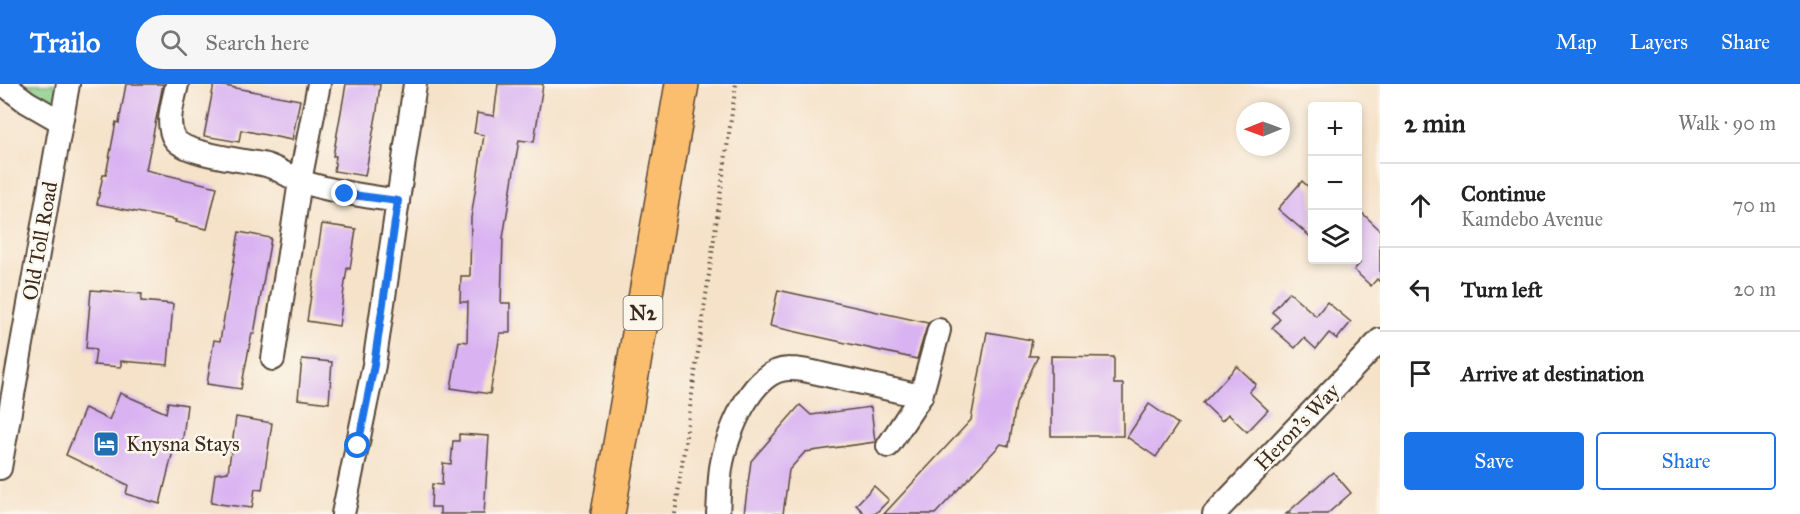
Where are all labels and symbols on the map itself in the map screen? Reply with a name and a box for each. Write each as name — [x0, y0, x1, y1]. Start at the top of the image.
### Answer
north arrow — [1236, 102, 1290, 156]
street label: Old Toll Road — [17, 179, 63, 303]
route end — [331, 180, 357, 206]
road number: N2 — [624, 296, 662, 330]
street label: Heron's Way — [1249, 377, 1346, 476]
hotel icon: Knysna Stays — [91, 429, 121, 459]
place label: Knysna Stays — [126, 431, 240, 457]
route start — [344, 432, 370, 458]

